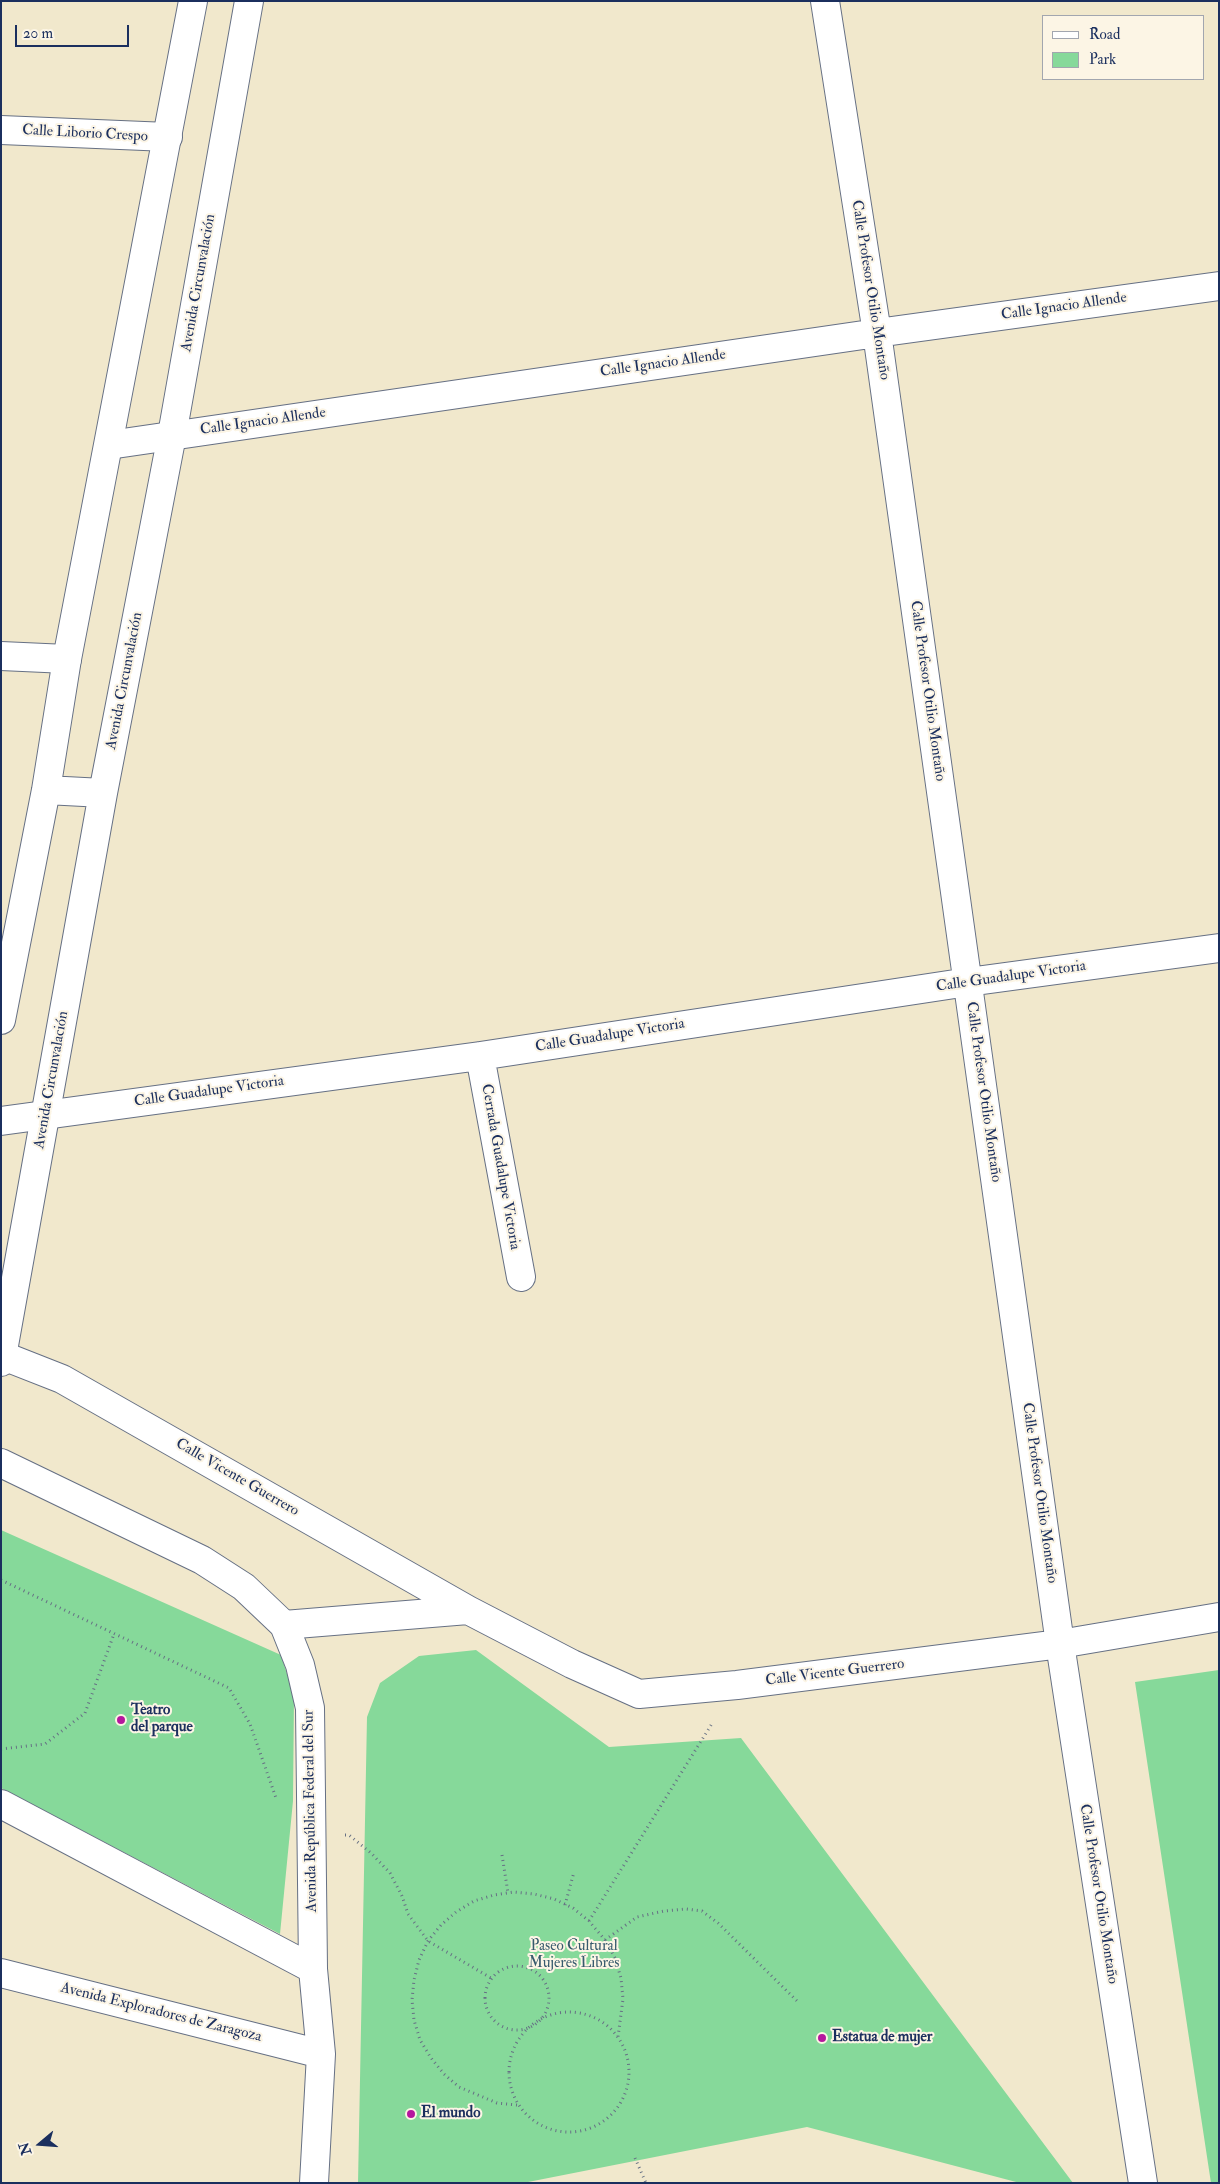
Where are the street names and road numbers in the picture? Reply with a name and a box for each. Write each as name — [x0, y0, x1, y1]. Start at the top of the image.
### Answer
street label: Calle Liborio Crespo — [22, 122, 148, 146]
street label: Calle Profesor Otilio Montaño — [847, 199, 893, 381]
street label: Avenida Circunvalación — [178, 213, 220, 353]
street label: Calle Ignacio Allende — [1000, 289, 1128, 325]
street label: Calle Ignacio Allende — [599, 346, 727, 382]
street label: Calle Ignacio Allende — [199, 404, 327, 440]
street label: Calle Profesor Otilio Montaño — [905, 600, 949, 782]
street label: Avenida Circunvalación — [103, 611, 147, 751]
street label: Calle Guadalupe Victoria — [935, 958, 1087, 996]
street label: Calle Profesor Otilio Montaño — [961, 1001, 1005, 1183]
street label: Avenida Circunvalación — [31, 1010, 73, 1150]
street label: Calle Guadalupe Victoria — [534, 1015, 686, 1057]
street label: Calle Guadalupe Victoria — [133, 1073, 285, 1111]
street label: Cerrada Guadalupe Victoria — [477, 1083, 523, 1251]
street label: Calle Profesor Otilio Montaño — [1017, 1402, 1061, 1584]
street label: Calle Vicente Guerrero — [172, 1435, 302, 1521]
street label: Calle Vicente Guerrero — [765, 1656, 905, 1690]
street label: Avenida República Federal del Sur — [300, 1710, 322, 1912]
street label: Calle Profesor Otilio Montaño — [1075, 1803, 1121, 1985]
street label: Avenida Exploradores de Zaragoza — [59, 1979, 263, 2047]

